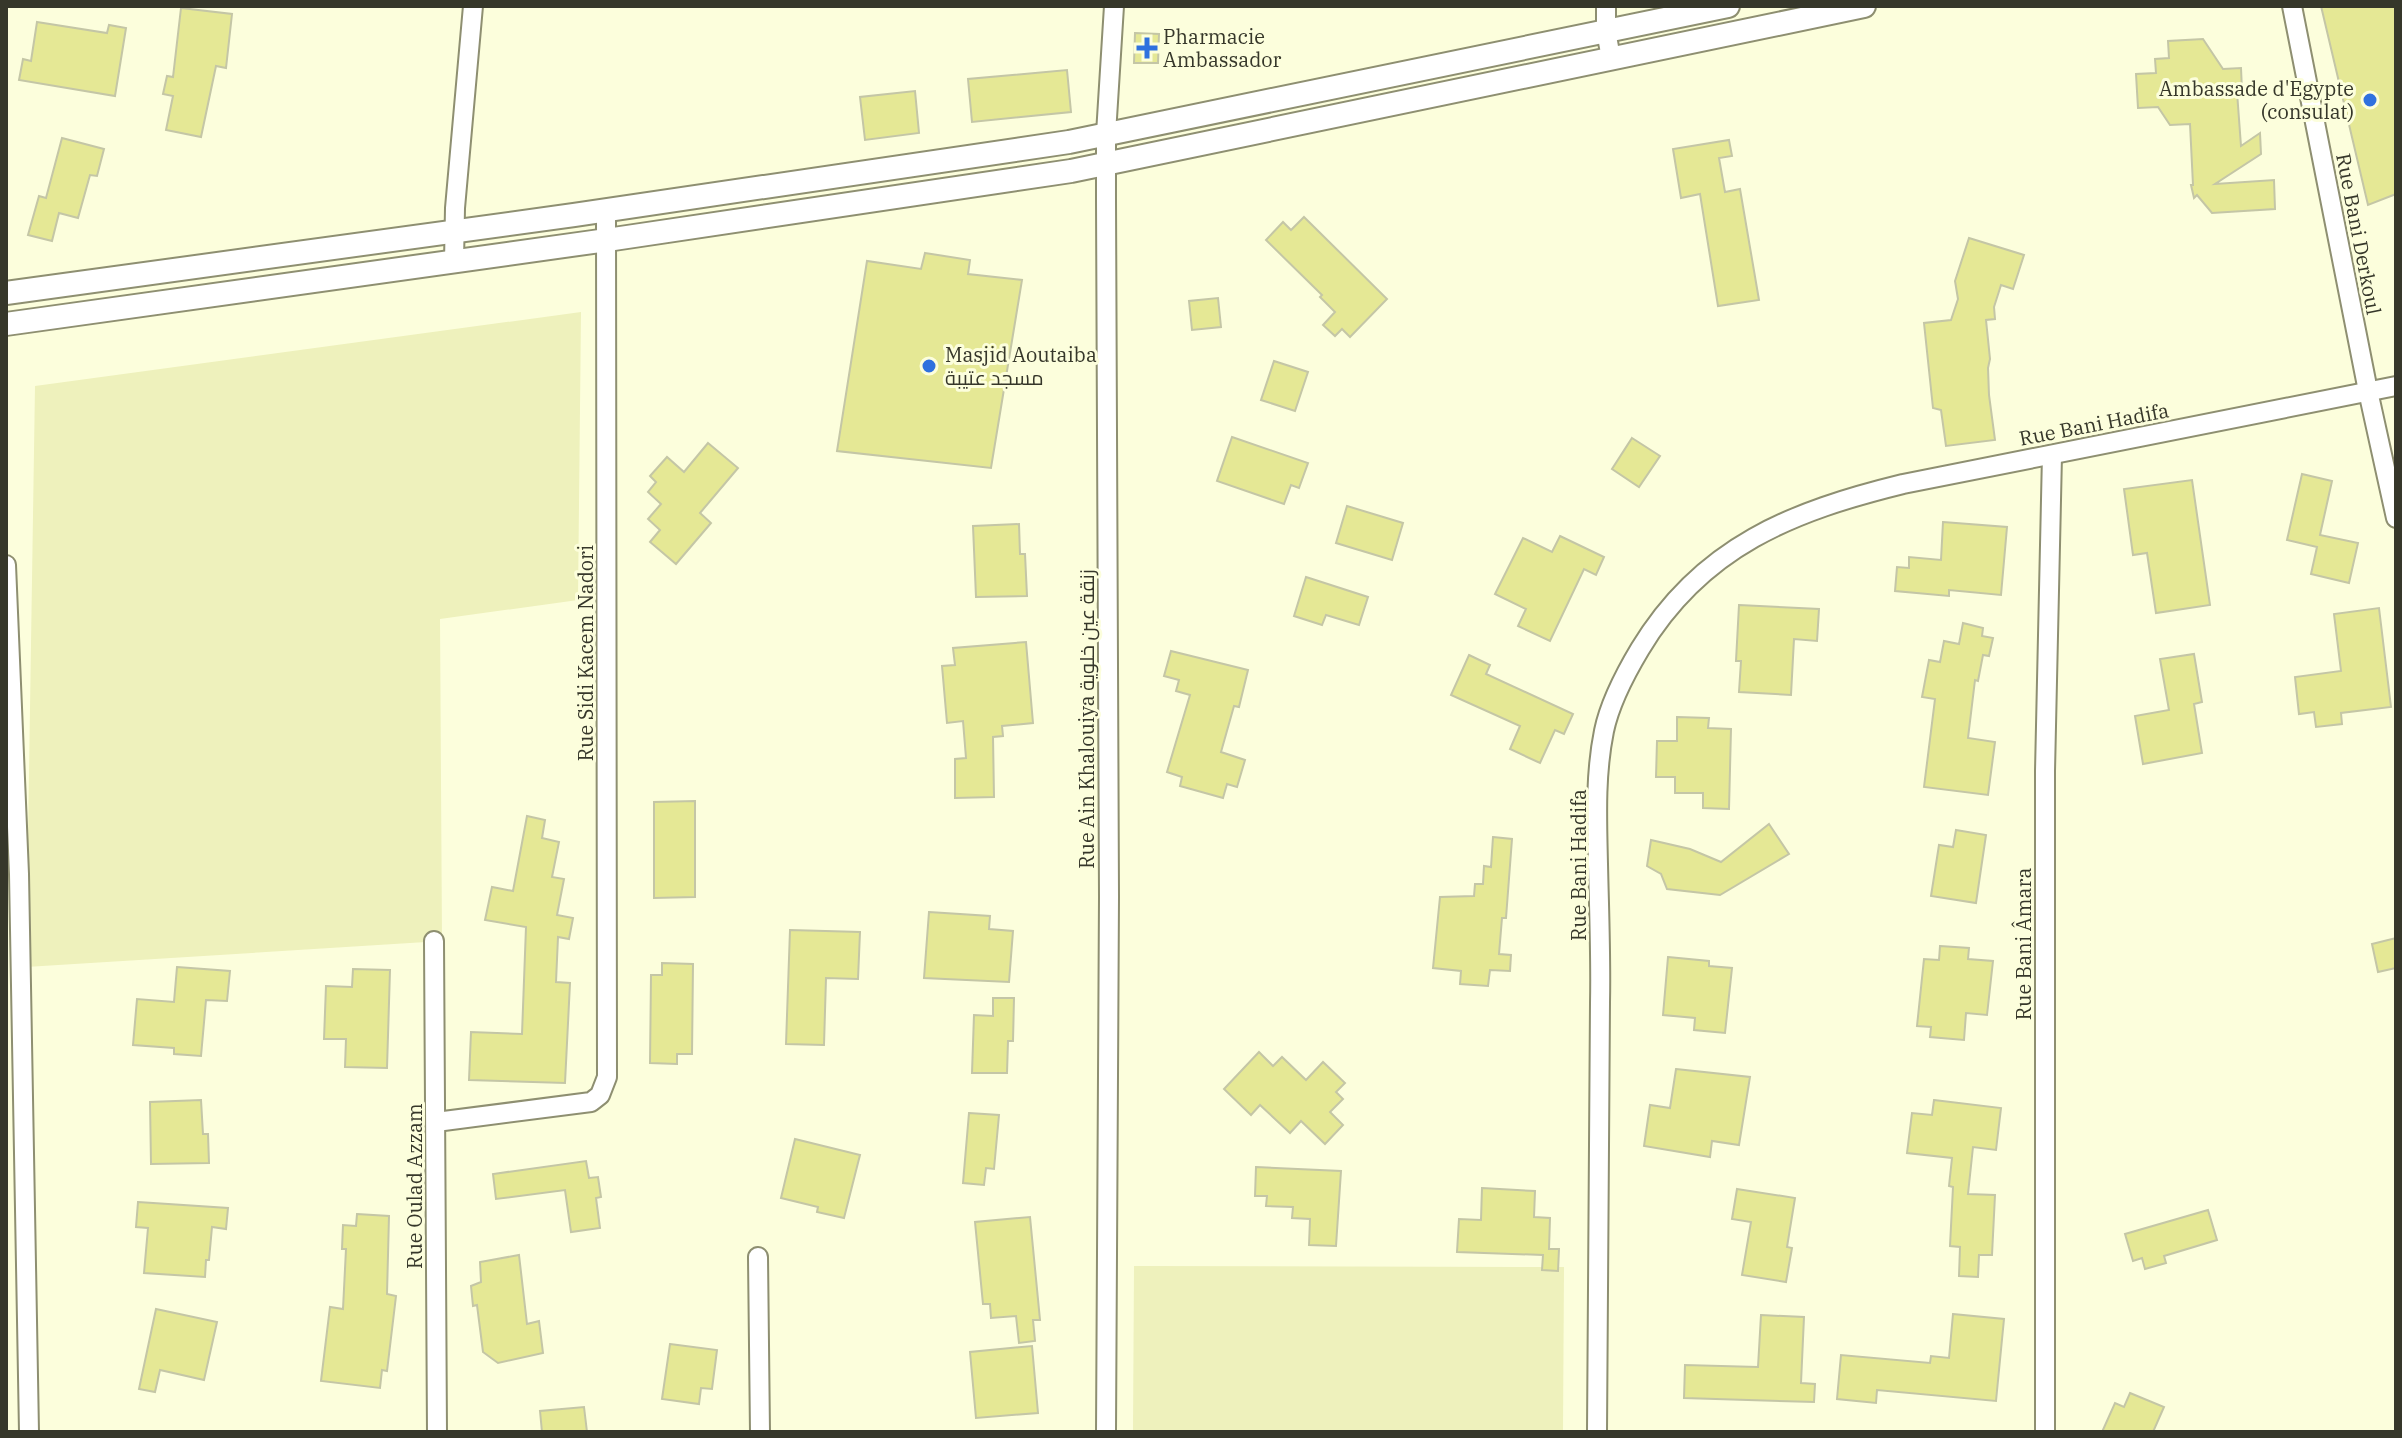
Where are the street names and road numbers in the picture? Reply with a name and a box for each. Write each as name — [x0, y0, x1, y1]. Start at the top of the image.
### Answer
street label: Rue Bani Derkoul — [2330, 151, 2388, 317]
street label: Rue Bani Hadifa — [2017, 396, 2171, 452]
street label: Rue Sidi Kacem Nadori — [572, 545, 599, 761]
street label: Rue Ain Khalouiya زنقة عين خلوية — [1073, 569, 1100, 869]
street label: Rue Bani Hadifa — [1565, 789, 1592, 941]
street label: Rue Bani Âmara — [2010, 868, 2037, 1020]
street label: Rue Oulad Azzam — [401, 1103, 428, 1269]

